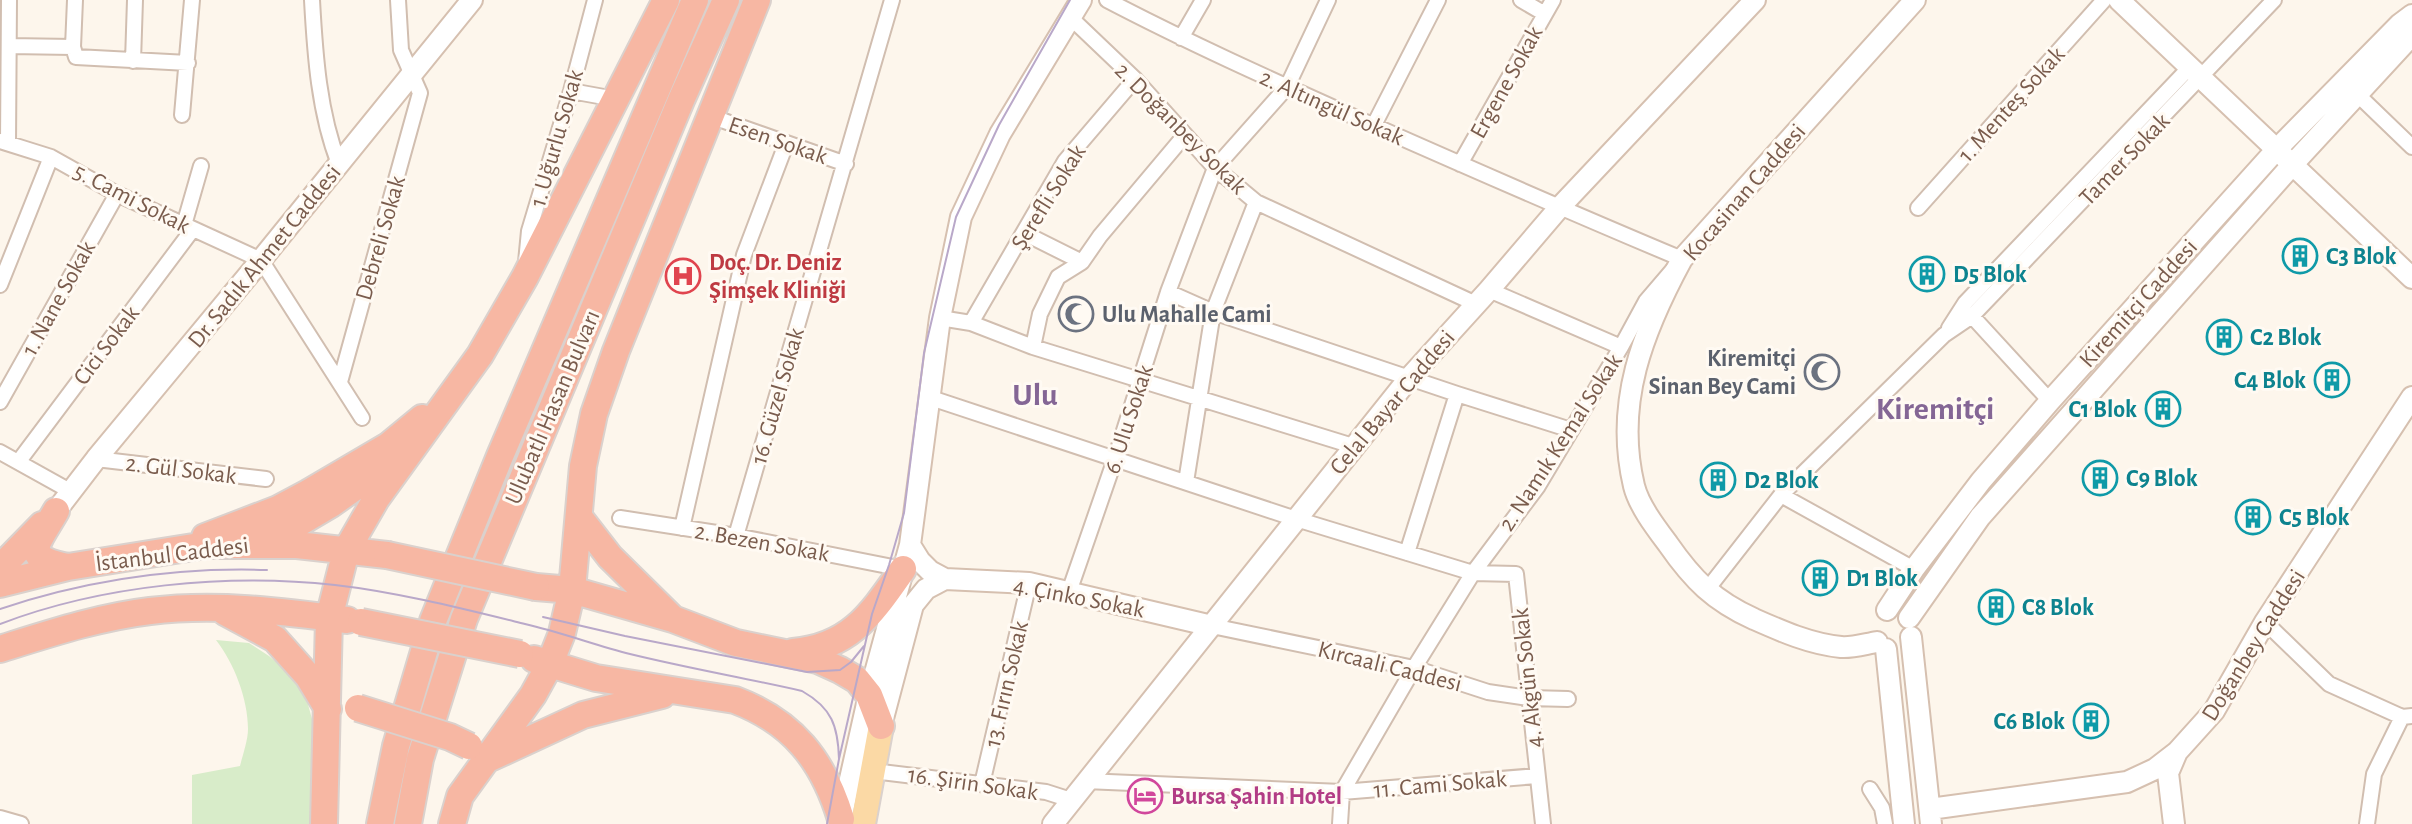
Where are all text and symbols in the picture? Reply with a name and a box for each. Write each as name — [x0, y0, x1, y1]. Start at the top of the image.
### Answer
street label: Ergene Sokak — [1466, 22, 1548, 143]
street label: 1. Menteş Sokak — [1954, 42, 2070, 167]
street label: 2. Doğanbey Sokak — [1110, 58, 1251, 199]
street label: 2. Altıngül Sokak — [1256, 65, 1407, 150]
street label: 1. Uğurlu Sokak — [526, 67, 588, 210]
street label: Tamer Sokak — [2075, 109, 2174, 211]
street label: Esen Sokak — [725, 113, 830, 169]
street label: Kocasinan Caddesi — [1679, 120, 1811, 266]
street label: Şerefli Sokak — [1007, 141, 1091, 254]
street label: 5. Cami Sokak — [70, 159, 194, 238]
street label: Dr. Sadık Ahmet Caddesi — [184, 161, 346, 353]
street label: Debreli Sokak — [352, 173, 410, 303]
street label: Kiremitçi Caddesi — [2075, 235, 2202, 372]
street label: 1. Nane Sokak — [18, 237, 100, 360]
building icon: C3 Blok — [2281, 237, 2319, 275]
place label: C3 Blok — [2326, 245, 2396, 269]
place label: Doç. Dr. Deniz Şimşek Kliniği — [709, 251, 846, 303]
building icon: D5 Blok — [1908, 255, 1946, 293]
hospital icon: Doç. Dr. Deniz Şimşek Kliniği — [664, 257, 702, 295]
place label: D5 Blok — [1953, 263, 2027, 287]
mosque icon: Ulu Mahalle Cami — [1057, 295, 1095, 333]
street label: Cici Sokak — [69, 301, 144, 390]
place label: Ulu Mahalle Cami — [1102, 303, 1272, 327]
street label: Ulubatlı Hasan Bulvarı — [501, 307, 605, 508]
building icon: C2 Blok — [2205, 318, 2243, 356]
street label: 16. Güzel Sokak — [747, 325, 809, 467]
street label: Celal Bayar Caddesi — [1326, 326, 1460, 479]
place label: C2 Blok — [2250, 326, 2321, 350]
place label: Kiremitçi Sinan Bey Cami — [1648, 347, 1796, 399]
street label: 2. Namık Kemal Sokak — [1495, 350, 1627, 535]
mosque icon: Kiremitçi Sinan Bey Cami — [1803, 353, 1841, 391]
building icon: C4 Blok — [2313, 361, 2351, 399]
street label: 6. Ulu Sokak — [1100, 362, 1158, 477]
place label: C4 Blok — [2234, 369, 2306, 393]
district label: Ulu — [1012, 379, 1058, 411]
building icon: C1 Blok — [2144, 390, 2182, 428]
district label: Kiremitçi — [1876, 393, 1994, 425]
place label: C1 Blok — [2068, 398, 2137, 422]
street label: 2. Gül Sokak — [124, 451, 238, 489]
building icon: C9 Blok — [2081, 459, 2119, 497]
building icon: D2 Blok — [1699, 461, 1737, 499]
place label: C9 Blok — [2126, 467, 2198, 491]
place label: D2 Blok — [1744, 469, 1819, 493]
building icon: C5 Blok — [2234, 498, 2272, 536]
place label: C5 Blok — [2279, 506, 2349, 530]
street label: 2. Bezen Sokak — [693, 519, 831, 567]
street label: İstanbul Caddesi — [94, 533, 250, 576]
building icon: D1 Blok — [1801, 559, 1839, 597]
street label: Doğanbey Caddesi — [2198, 566, 2310, 726]
place label: D1 Blok — [1846, 567, 1918, 591]
street label: 4. Çinko Sokak — [1011, 574, 1146, 622]
building icon: C8 Blok — [1977, 588, 2015, 626]
place label: C8 Blok — [2022, 596, 2094, 620]
street label: 4. Akgün Sokak — [1509, 607, 1547, 749]
street label: 13. Fırın Sokak — [981, 619, 1033, 750]
street label: Kırcaali Caddesi — [1315, 637, 1464, 696]
building icon: C6 Blok — [2072, 702, 2110, 740]
place label: C6 Blok — [1993, 710, 2065, 734]
street label: 16. Şirin Sokak — [906, 763, 1040, 805]
street label: 11. Cami Sokak — [1373, 767, 1508, 803]
hotel icon: Bursa Şahin Hotel — [1126, 777, 1164, 815]
place label: Bursa Şahin Hotel — [1171, 785, 1342, 809]

